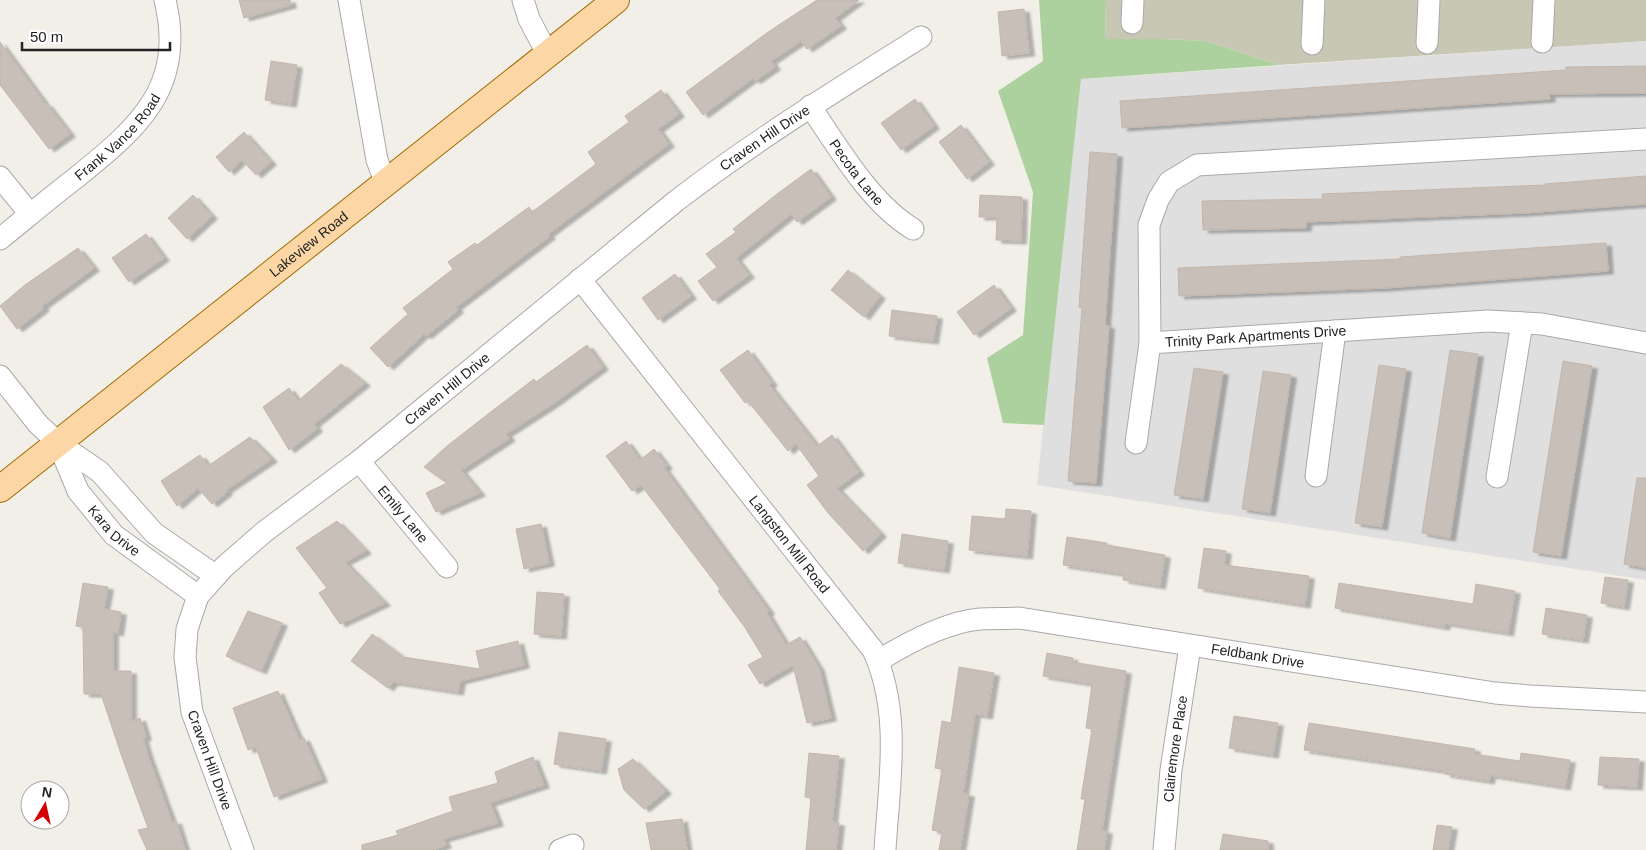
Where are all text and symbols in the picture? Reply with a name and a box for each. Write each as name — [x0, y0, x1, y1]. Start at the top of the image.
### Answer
scale bar — [22, 20, 170, 52]
text: 50 m — [30, 28, 63, 45]
street label: Frank Vance Road — [71, 91, 163, 184]
street label: Craven Hill Drive — [717, 102, 813, 174]
street label: Pecota Lane — [826, 136, 887, 209]
street label: Lakeview Road — [266, 208, 351, 280]
street label: Trinity Park Apartments Drive — [1164, 322, 1347, 350]
street label: Craven Hill Drive — [401, 349, 493, 428]
street label: Emily Lane — [375, 482, 432, 546]
street label: Langston Mill Road — [746, 492, 833, 596]
street label: Kara Drive — [85, 502, 143, 559]
street label: Feldbank Drive — [1210, 640, 1306, 671]
street label: Clairemore Place — [1160, 694, 1190, 803]
street label: Craven Hill Drive — [185, 708, 236, 812]
north arrow — [20, 780, 70, 830]
text: N — [41, 783, 53, 801]

